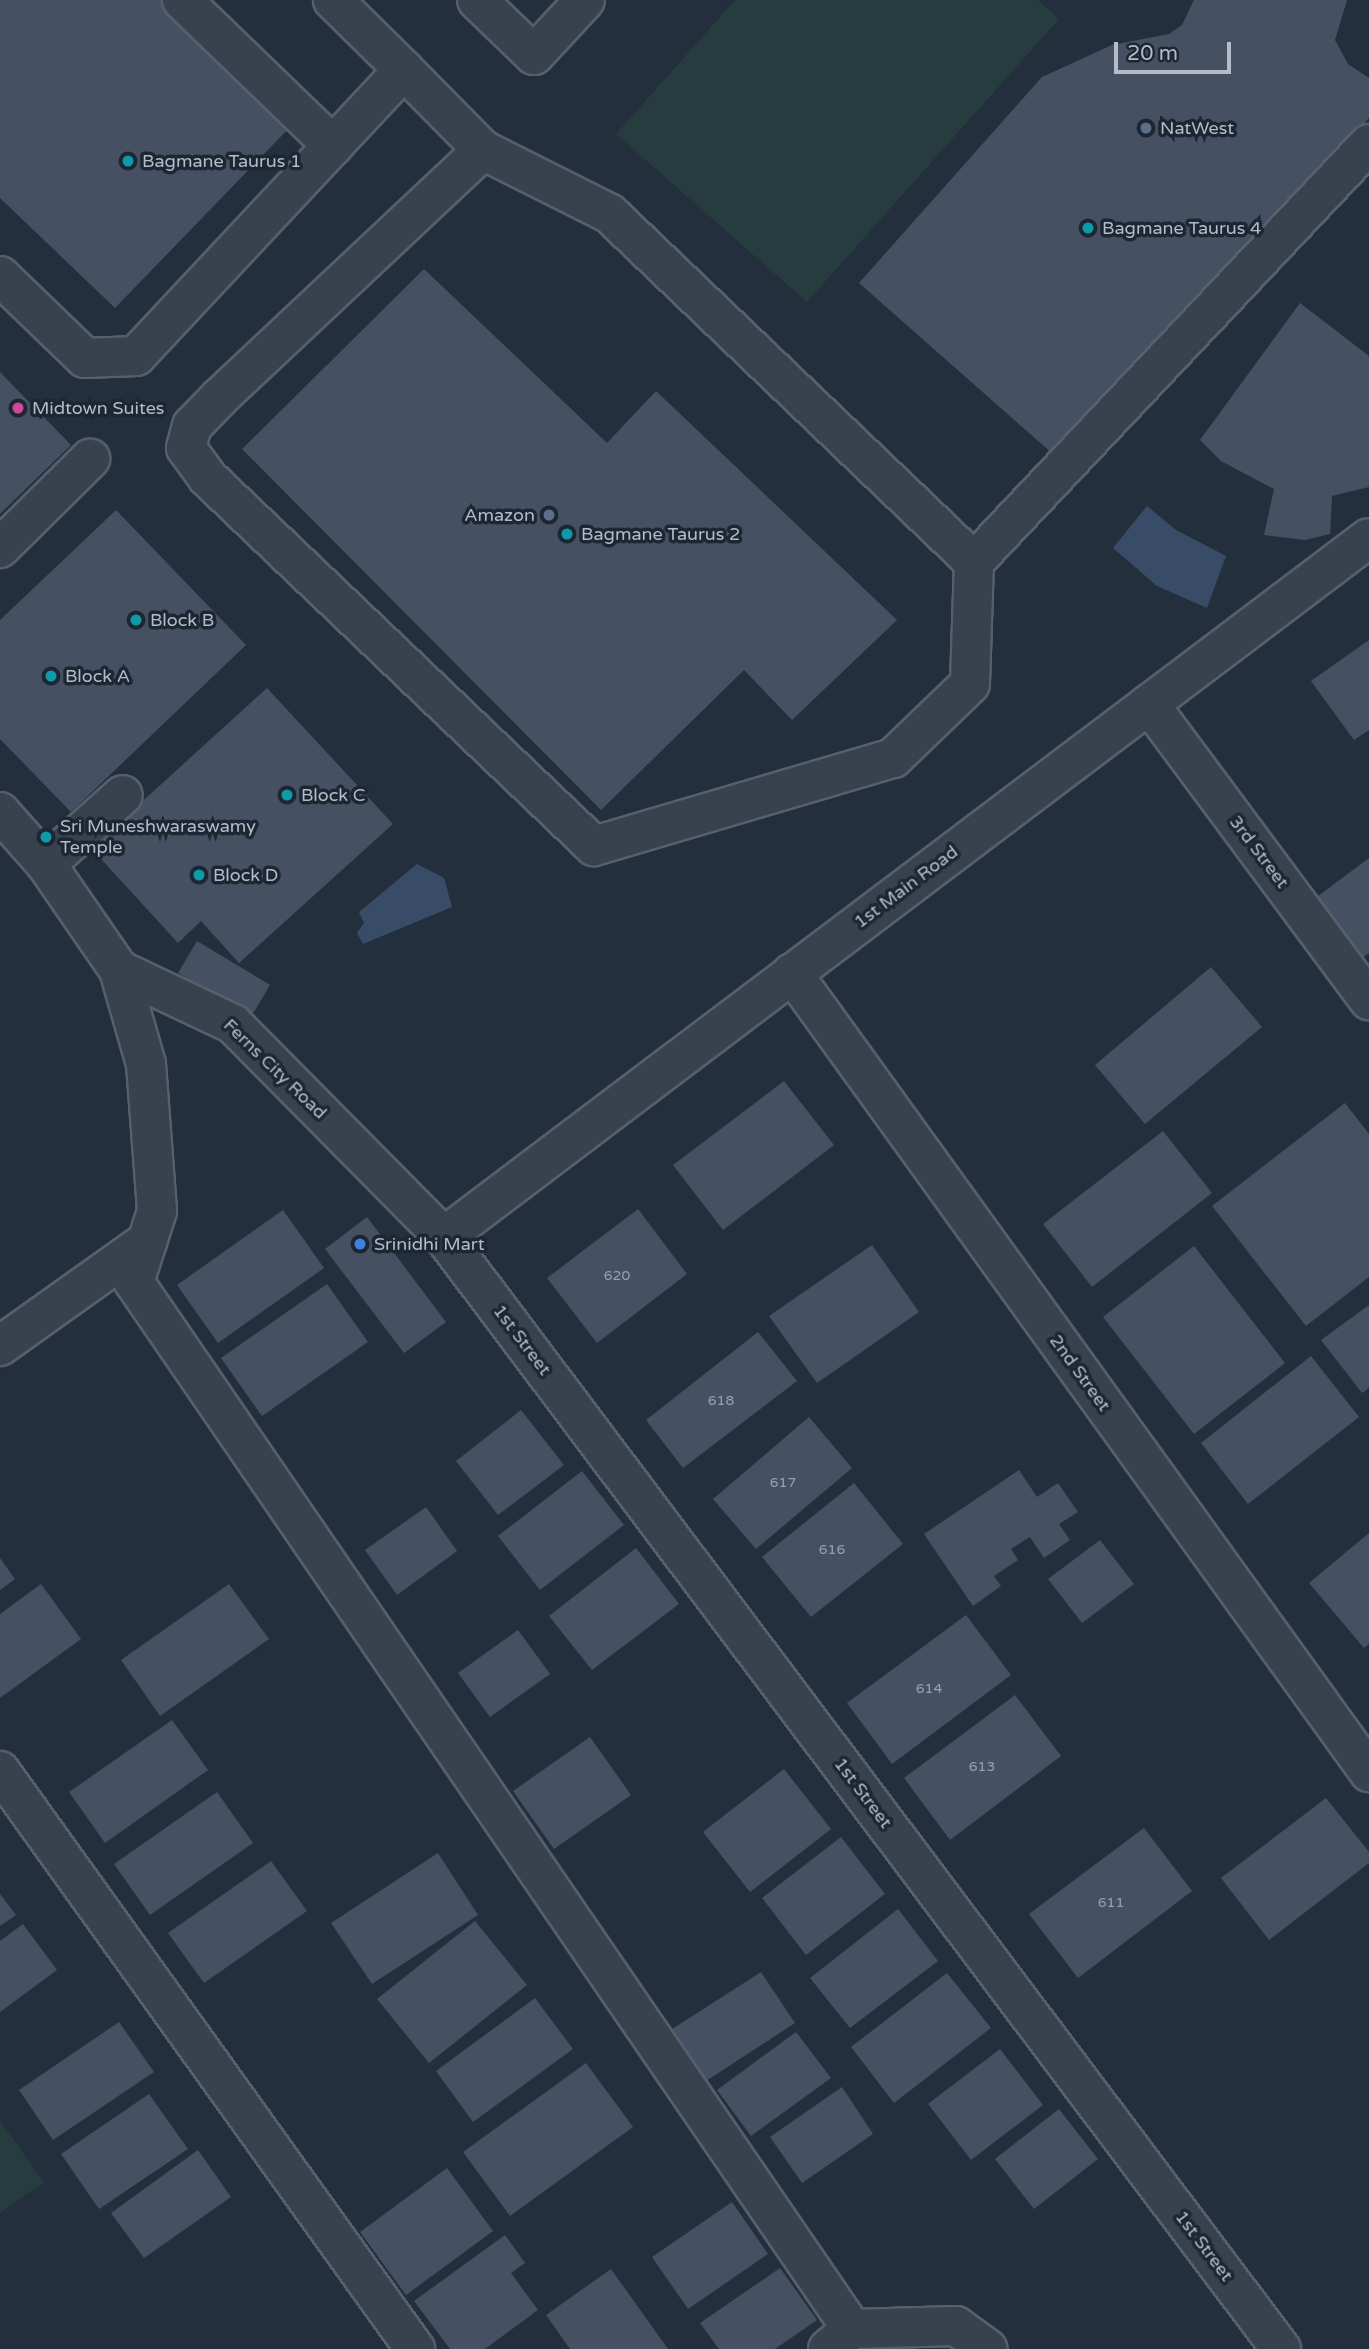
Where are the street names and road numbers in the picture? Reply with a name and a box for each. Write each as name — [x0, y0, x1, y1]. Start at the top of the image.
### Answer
street label: 3rd Street — [1225, 811, 1293, 893]
street label: 1st Main Road — [850, 841, 962, 933]
street label: Ferns City Road — [219, 1014, 331, 1124]
street label: 1st Street — [488, 1300, 556, 1380]
street label: 2nd Street — [1045, 1330, 1115, 1416]
street label: 1st Street — [829, 1753, 897, 1833]
street label: 1st Street — [1170, 2206, 1238, 2286]

